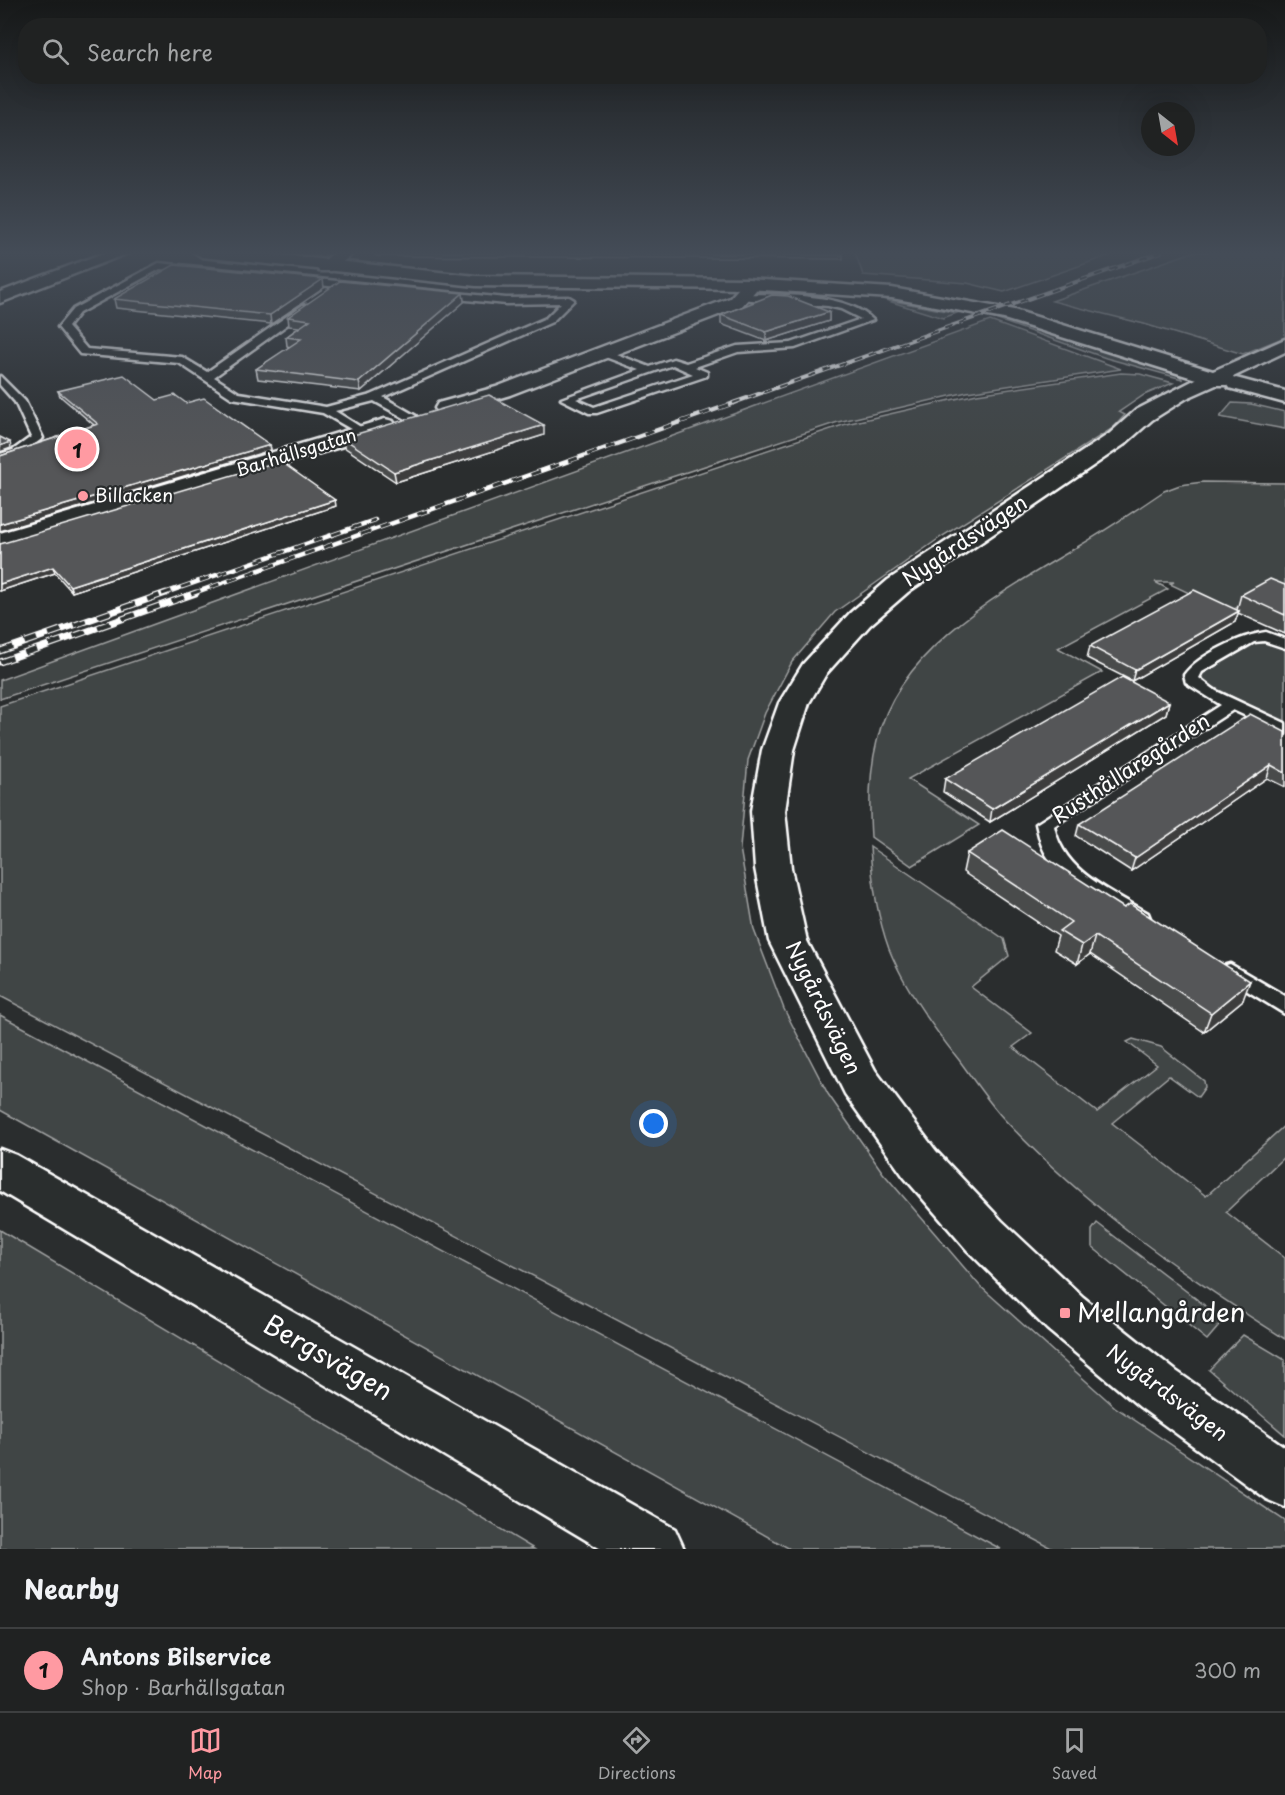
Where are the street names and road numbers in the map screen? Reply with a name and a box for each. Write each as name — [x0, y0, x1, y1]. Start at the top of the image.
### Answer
street label: Barhällsgatan — [232, 420, 359, 483]
street label: Nygårdsvägen — [895, 486, 1033, 593]
street label: Rusthållaregården — [1044, 704, 1215, 831]
street label: Nygårdsvägen — [779, 935, 871, 1079]
street label: Bergsvägen — [257, 1304, 401, 1409]
street label: Nygårdsvägen — [1101, 1335, 1236, 1448]

